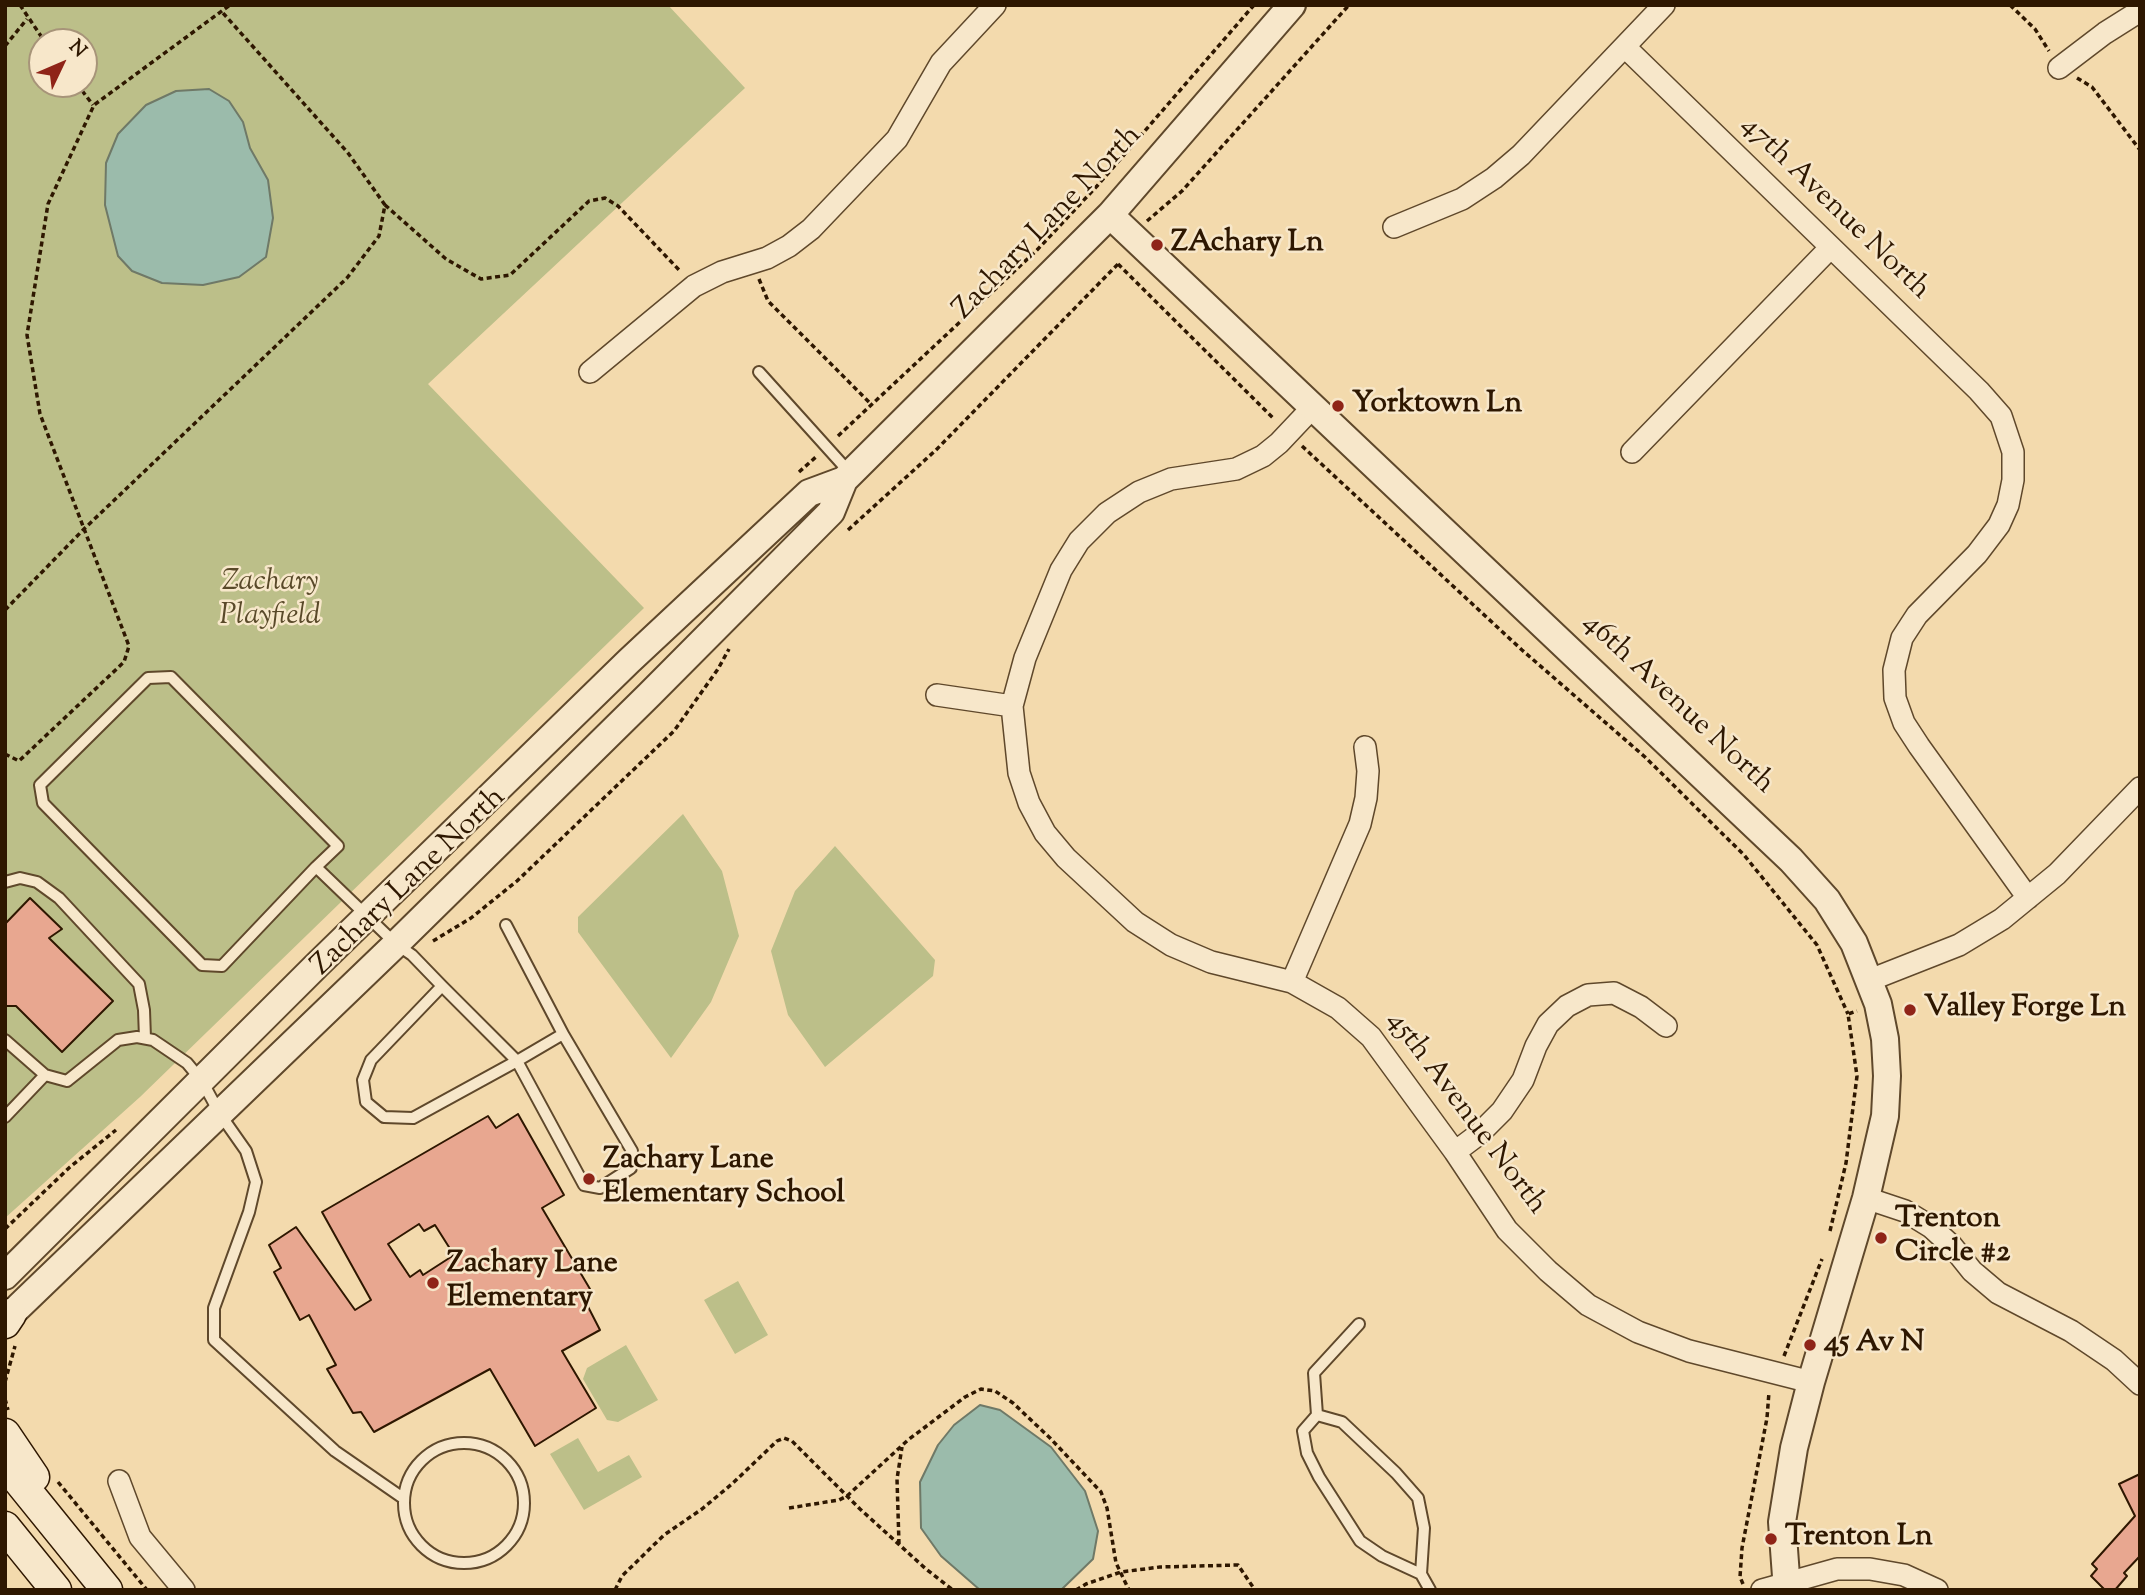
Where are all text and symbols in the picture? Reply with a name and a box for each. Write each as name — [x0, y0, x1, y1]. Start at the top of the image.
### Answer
north arrow — [28, 28, 98, 98]
text: N — [62, 35, 92, 64]
street label: 47th Avenue North — [1732, 109, 1936, 309]
street label: Zachary Lane North — [947, 119, 1151, 329]
place label: ZAchary Ln — [1171, 227, 1324, 263]
marker: ZAchary Ln — [1149, 237, 1165, 253]
place label: Yorktown Ln — [1352, 388, 1522, 424]
marker: Yorktown Ln — [1330, 398, 1346, 414]
park label: Zachary Playfield — [219, 566, 321, 636]
street label: 46th Avenue North — [1573, 607, 1781, 803]
street label: Zachary Lane North — [305, 781, 515, 985]
place label: Valley Forge Ln — [1924, 992, 2126, 1028]
marker: Valley Forge Ln — [1902, 1002, 1918, 1018]
street label: 45th Avenue North — [1377, 1005, 1553, 1223]
place label: Zachary Lane Elementary School — [603, 1144, 845, 1214]
marker: Zachary Lane Elementary School — [581, 1171, 597, 1187]
place label: Trenton Circle #2 — [1895, 1203, 2010, 1274]
marker: Trenton Circle #2 — [1873, 1230, 1889, 1246]
place label: Zachary Lane Elementary — [447, 1248, 618, 1318]
marker: Zachary Lane Elementary — [425, 1275, 441, 1291]
place label: 45 Av N — [1824, 1327, 1925, 1363]
marker: 45 Av N — [1802, 1337, 1818, 1353]
place label: Trenton Ln — [1785, 1521, 1933, 1557]
marker: Trenton Ln — [1763, 1531, 1779, 1547]

